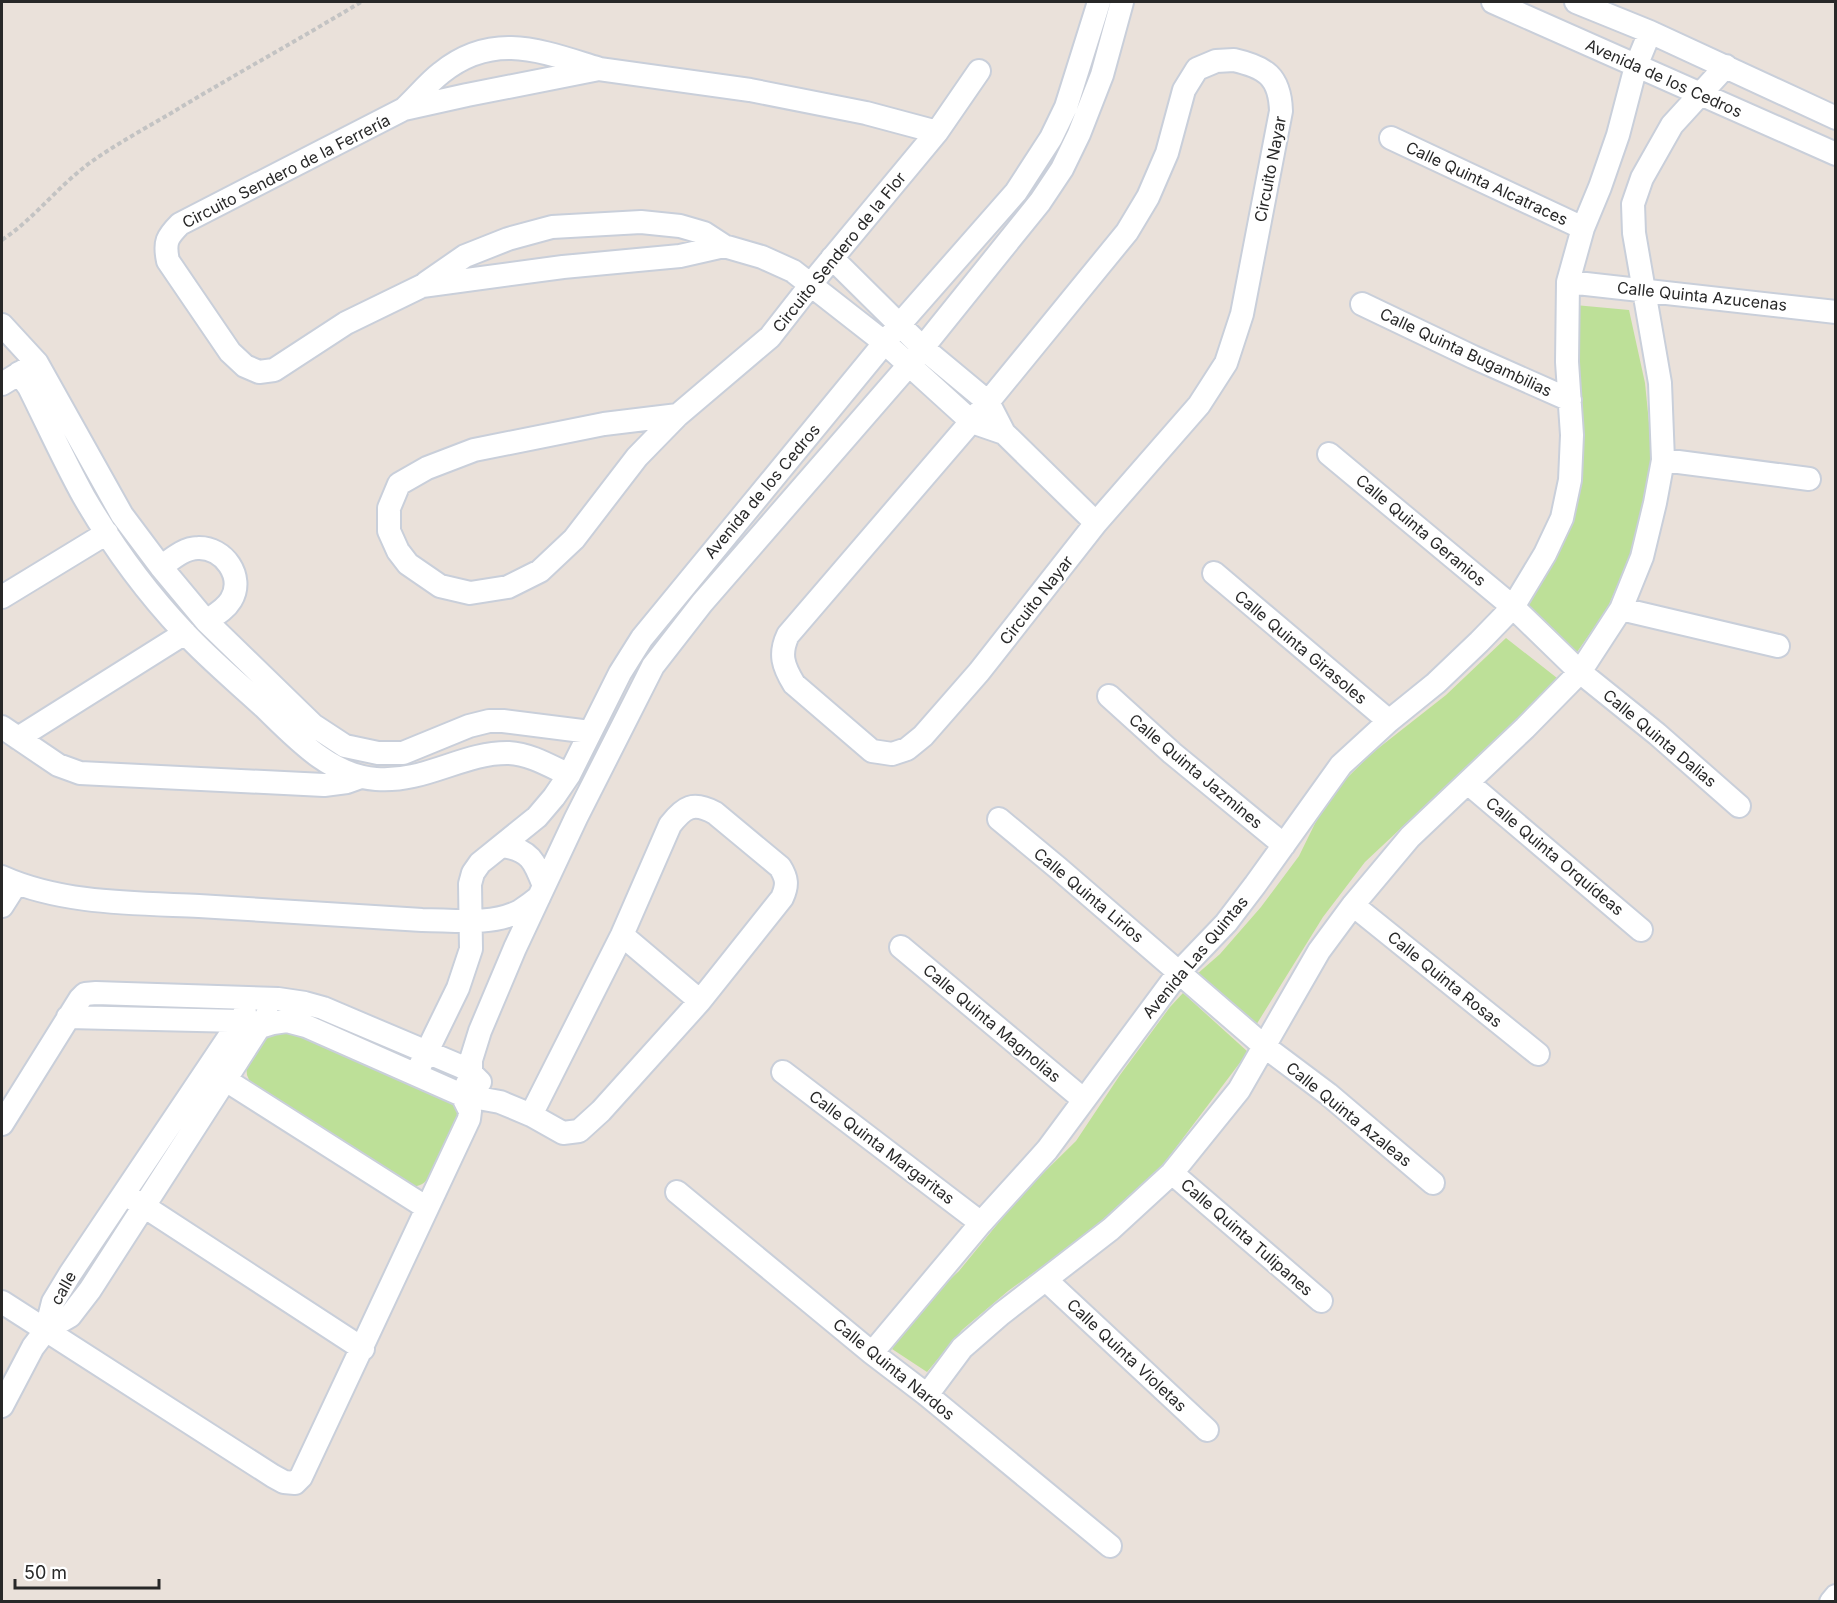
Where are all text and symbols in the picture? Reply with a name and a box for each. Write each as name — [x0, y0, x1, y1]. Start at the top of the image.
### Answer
street label: Avenida de los Cedros — [1583, 34, 1745, 122]
street label: Circuito Sendero de la Ferrería — [179, 110, 393, 232]
street label: Circuito Nayar — [1250, 114, 1290, 224]
street label: Calle Quinta Alcatraces — [1403, 137, 1571, 229]
street label: Circuito Sendero de la Flor — [768, 168, 910, 336]
street label: Calle Quinta Azucenas — [1616, 277, 1788, 315]
street label: Calle Quinta Bugambilias — [1377, 303, 1555, 401]
street label: Avenida de los Cedros — [700, 420, 824, 562]
street label: Calle Quinta Geranios — [1352, 470, 1490, 590]
street label: Circuito Nayar — [995, 551, 1077, 649]
street label: Calle Quinta Girasoles — [1231, 586, 1371, 708]
street label: Calle Quinta Dalias — [1599, 685, 1721, 791]
street label: Calle Quinta Jazmines — [1125, 709, 1267, 833]
street label: Calle Quinta Orquídeas — [1482, 792, 1628, 920]
street label: Calle Quinta Lirios — [1030, 843, 1148, 947]
street label: Avenida Las Quintas — [1138, 892, 1252, 1022]
street label: Calle Quinta Rosas — [1384, 927, 1506, 1031]
street label: Calle Quinta Magnolias — [919, 960, 1065, 1086]
street label: Calle Quinta Azaleas — [1282, 1057, 1416, 1171]
street label: Calle Quinta Margaritas — [805, 1086, 959, 1208]
street label: Calle Quinta Tulipanes — [1177, 1174, 1317, 1300]
street label: calle — [46, 1268, 80, 1308]
street label: Calle Quinta Violetas — [1063, 1294, 1191, 1416]
street label: Calle Quinta Nardos — [829, 1314, 959, 1424]
scale bar — [15, 1552, 159, 1590]
text: 50 m — [24, 1562, 67, 1583]

